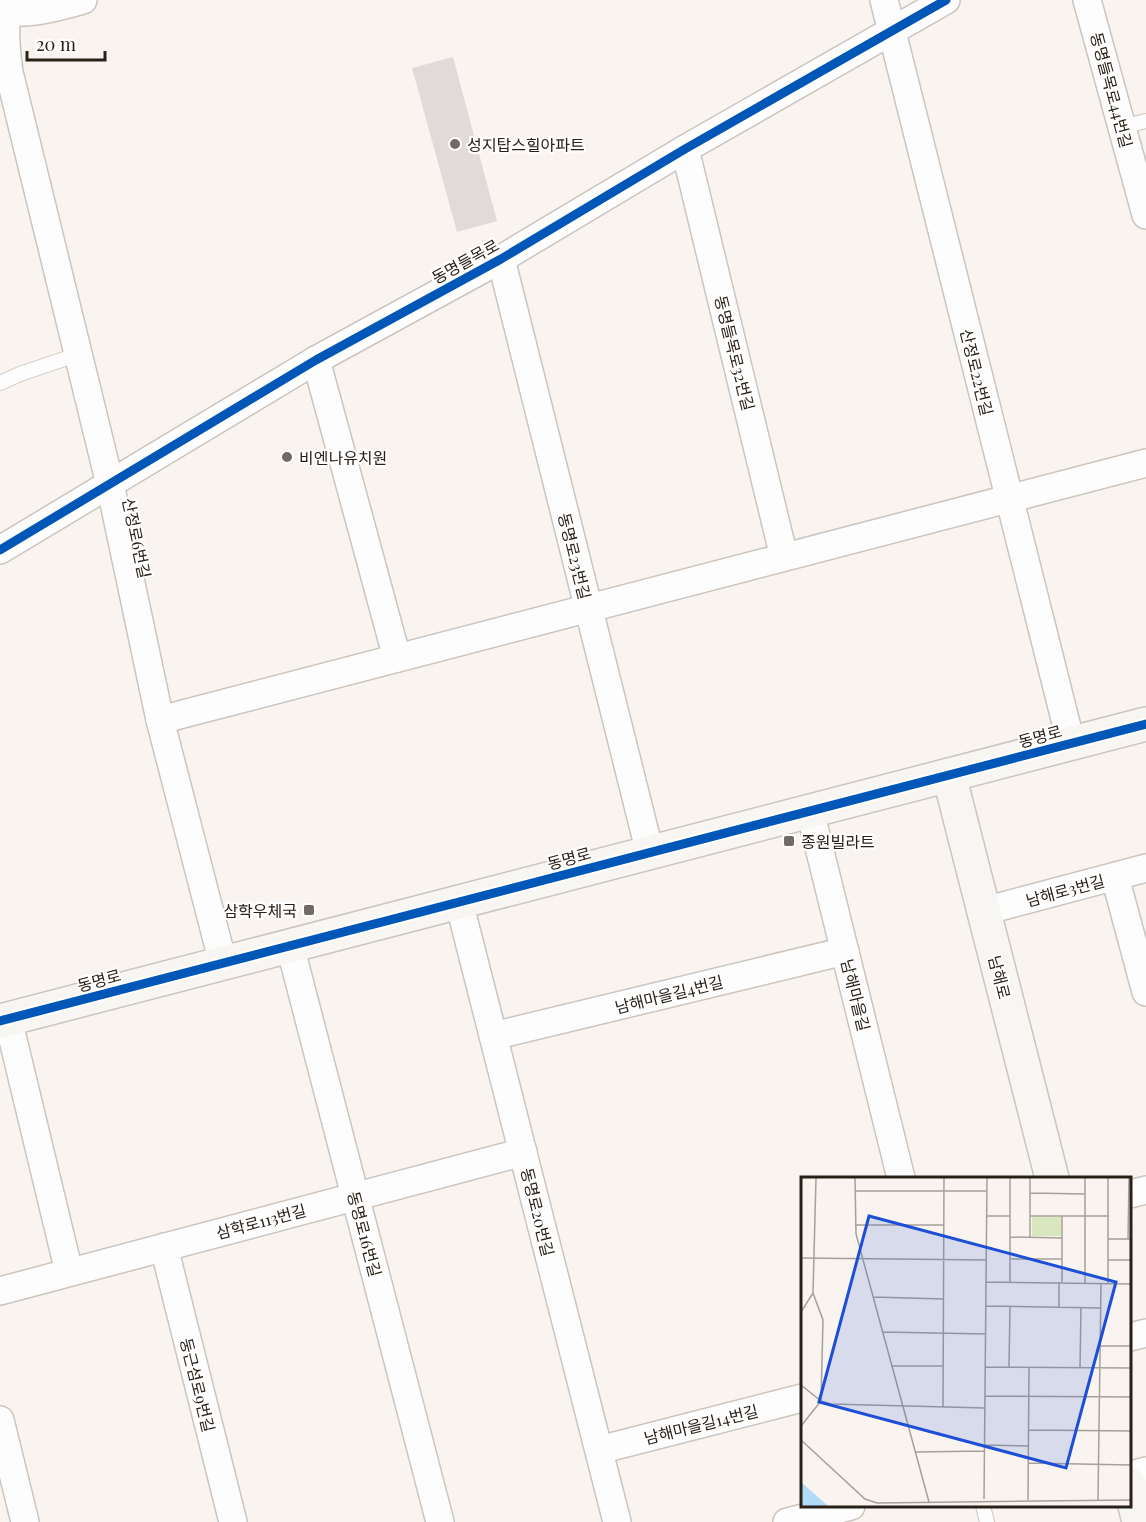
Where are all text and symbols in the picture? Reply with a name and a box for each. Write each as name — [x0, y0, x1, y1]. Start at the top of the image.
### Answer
scale bar — [27, 24, 105, 62]
street label: 동명들목로44번길 — [1086, 30, 1138, 150]
text: 20 m — [36, 32, 76, 56]
place label: 성지탑스힐아파트 — [467, 134, 585, 155]
marker: 성지탑스힐아파트 — [448, 137, 462, 151]
street label: 동명들목로 — [428, 234, 503, 288]
street label: 동명들목로32번길 — [711, 293, 759, 413]
street label: 산정로22번길 — [956, 326, 998, 418]
place label: 비엔나유치원 — [299, 447, 387, 468]
marker: 비엔나유치원 — [280, 450, 294, 464]
street label: 산정로6번길 — [118, 496, 156, 580]
street label: 동명로23번길 — [554, 511, 596, 601]
street label: 동명로 — [1016, 720, 1064, 752]
place label: 종원빌라트 — [801, 831, 875, 852]
marker: 종원빌라트 — [782, 834, 796, 848]
street label: 동명로 — [545, 842, 593, 874]
street label: 남해로3번길 — [1023, 869, 1107, 911]
place label: 삼학우체국 — [223, 900, 297, 921]
marker: 삼학우체국 — [302, 903, 316, 917]
street label: 남해로 — [984, 953, 1016, 1001]
street label: 남해마을길 — [837, 957, 875, 1033]
street label: 동명로 — [75, 964, 123, 996]
street label: 남해마을길4번길 — [613, 970, 725, 1018]
street label: 동명로20번길 — [517, 1165, 559, 1259]
inset map — [801, 1177, 1131, 1507]
street label: 동명로16번길 — [343, 1189, 387, 1279]
street label: 삼학로113번길 — [214, 1199, 308, 1243]
street label: 둥근섬로9번길 — [176, 1336, 220, 1434]
street label: 남해마을길14번길 — [642, 1400, 760, 1448]

